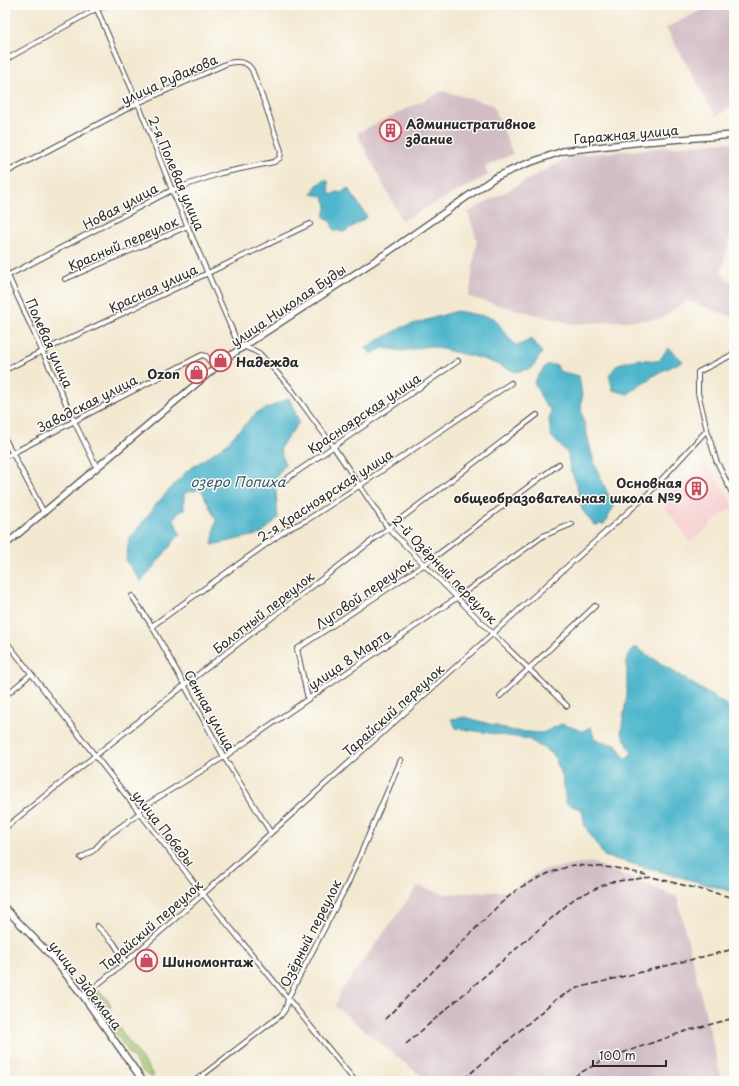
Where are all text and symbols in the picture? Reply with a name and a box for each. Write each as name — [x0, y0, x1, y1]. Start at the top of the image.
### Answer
street label: улица Рудакова — [118, 49, 221, 109]
street label: 2-я Полевая улица — [144, 113, 210, 234]
place label: Административное здание — [405, 114, 537, 148]
building icon: Административное здание — [378, 117, 404, 143]
street label: Гаражная улица — [573, 120, 680, 148]
street label: Новая улица — [79, 178, 162, 234]
street label: Красный переулок — [65, 211, 181, 275]
street label: Красная улица — [106, 259, 201, 317]
street label: улица Николая Буды — [227, 259, 349, 351]
street label: Полевая улица — [22, 295, 79, 392]
shop icon: Надежда — [207, 348, 233, 374]
place label: Надежда — [236, 352, 299, 371]
shop icon: Ozon — [183, 360, 209, 386]
place label: Ozon — [147, 364, 180, 383]
street label: Красноярская улица — [304, 368, 425, 458]
street label: Заводская улица — [34, 369, 141, 436]
street label: 2-я Красноярская улица — [253, 443, 397, 546]
water label: озеро Попиха — [190, 471, 287, 492]
place label: Основная общеобразовательная школа №9 — [454, 473, 682, 507]
building icon: Основная общеобразовательная школа №9 — [684, 476, 710, 502]
street label: 2-й Озёрный переулок — [388, 510, 502, 628]
street label: Луговой переулок — [311, 553, 417, 633]
street label: Болотный переулок — [208, 566, 318, 658]
street label: улица 8 Марта — [304, 624, 394, 694]
street label: Тарайский переулок — [338, 659, 448, 761]
street label: Сенная улица — [180, 666, 240, 755]
street label: улица Победы — [128, 786, 200, 870]
street label: Тарайский переулок — [95, 875, 207, 975]
street label: Озёрный переулок — [275, 876, 345, 990]
street label: улица Эйдемана — [45, 936, 127, 1034]
shop icon: Шиномонтаж — [134, 948, 160, 974]
place label: Шиномонтаж — [162, 952, 254, 971]
scale bar — [593, 1042, 666, 1068]
text: 100 m — [599, 1046, 636, 1064]

